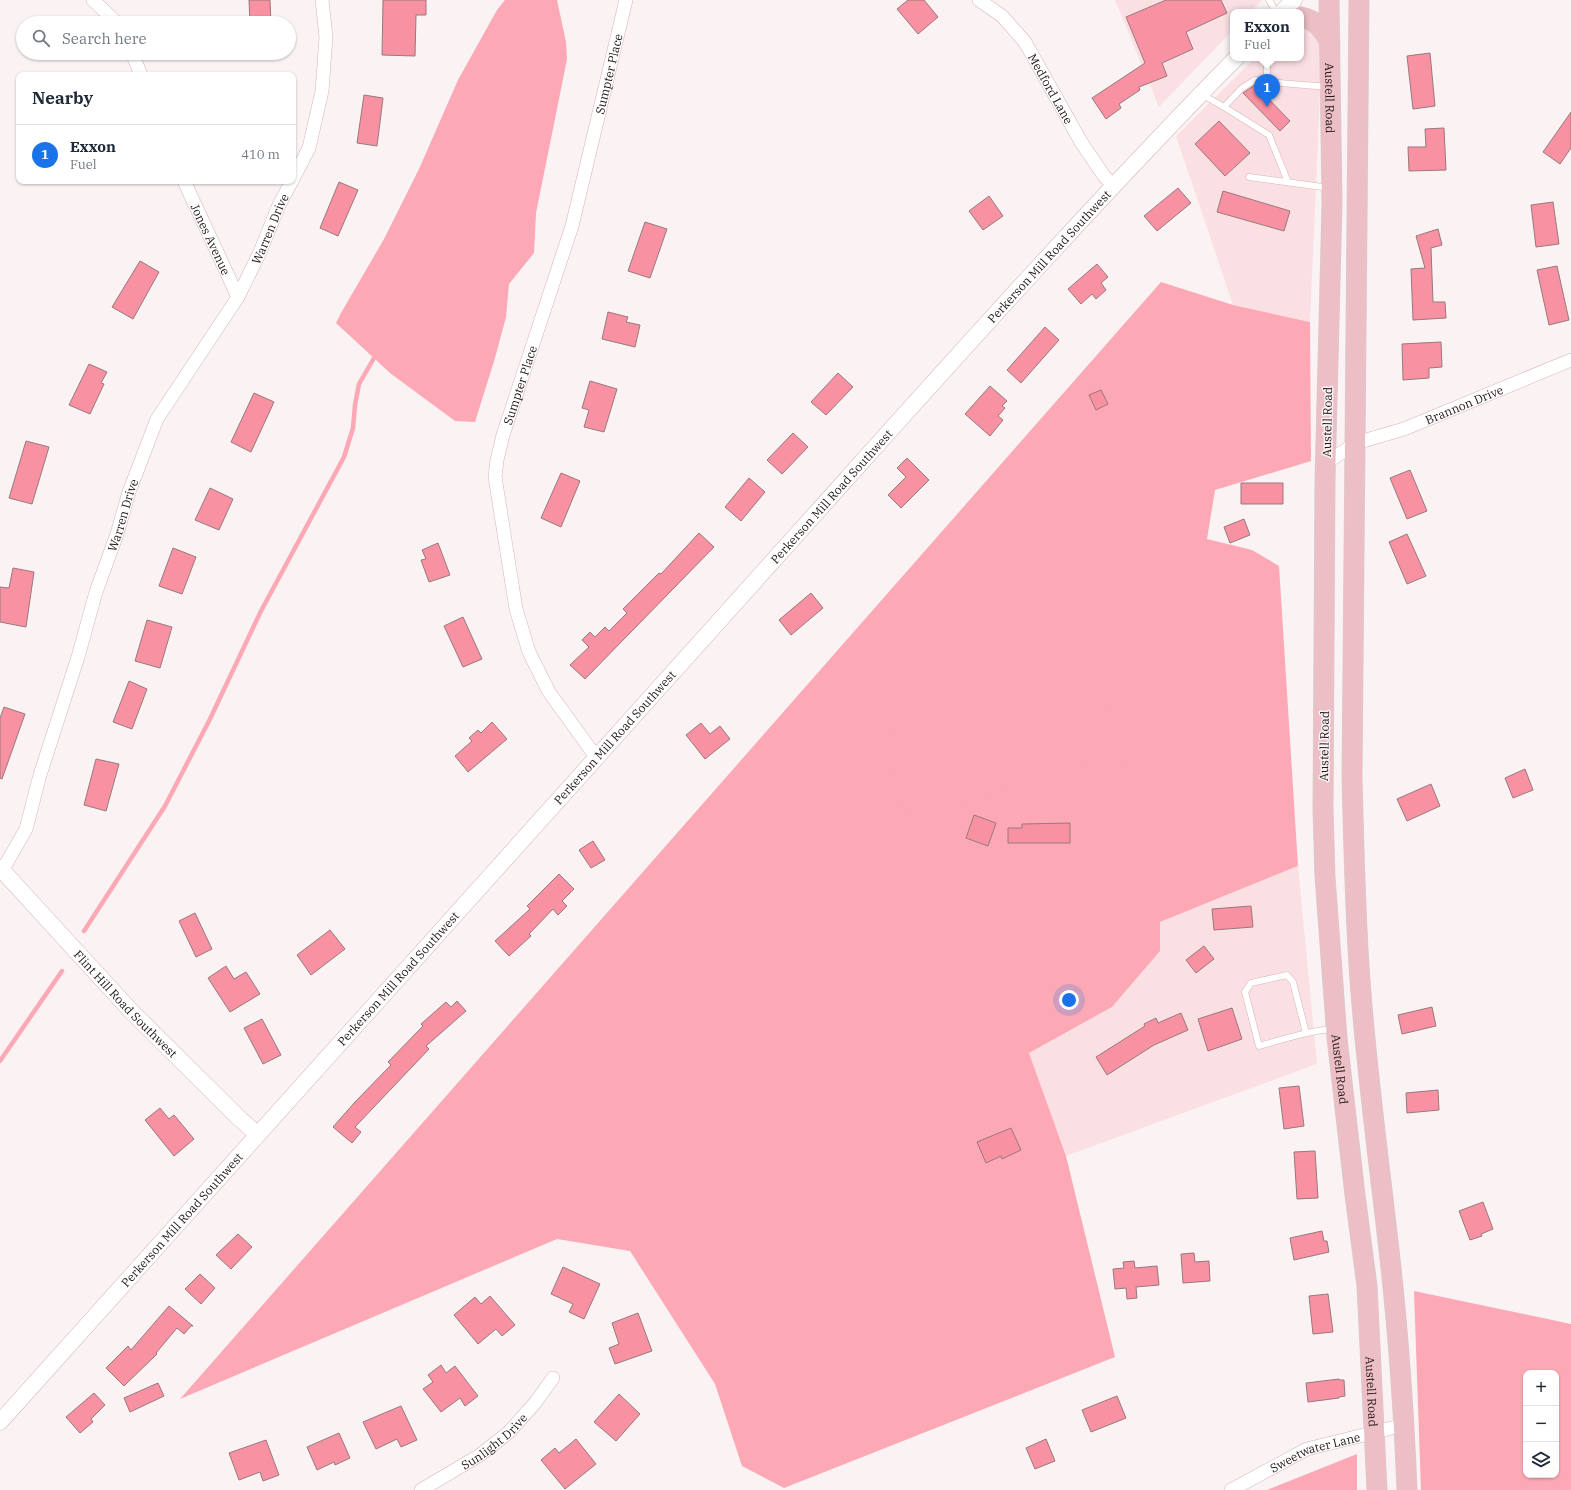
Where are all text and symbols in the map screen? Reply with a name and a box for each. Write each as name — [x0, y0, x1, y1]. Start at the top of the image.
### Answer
popup — [1230, 9, 1304, 61]
search box — [16, 16, 296, 60]
text: Exxon — [1244, 17, 1290, 36]
icon: search — [30, 27, 52, 49]
text: Search here — [62, 29, 147, 48]
street label: Sumpter Place — [592, 32, 625, 115]
text: Fuel — [1244, 36, 1271, 53]
street label: Medford Lane — [1025, 51, 1077, 126]
street label: Austell Road — [1322, 63, 1338, 133]
pin: 1 — [1254, 74, 1280, 107]
text: Nearby — [32, 87, 93, 109]
text: Exxon — [70, 137, 116, 156]
text: 1 — [41, 146, 49, 163]
text: 410 m — [241, 146, 280, 163]
text: Fuel — [70, 156, 97, 173]
street label: Perkerson Mill Road Southwest — [984, 187, 1113, 326]
street label: Warren Drive — [248, 191, 291, 266]
street label: Jones Avenue — [188, 201, 234, 277]
street label: Sumpter Place — [499, 344, 540, 426]
street label: Brannon Drive — [1423, 381, 1505, 427]
street label: Austell Road — [1319, 387, 1335, 457]
street label: Perkerson Mill Road Southwest — [767, 426, 895, 566]
street label: Warren Drive — [104, 476, 141, 553]
street label: Perkerson Mill Road Southwest — [550, 667, 678, 807]
street label: Austell Road — [1316, 711, 1332, 781]
street label: Perkerson Mill Road Southwest — [334, 908, 462, 1048]
street label: Flint Hill Road Southwest — [71, 947, 181, 1060]
your location — [1059, 990, 1079, 1010]
street label: Austell Road — [1329, 1033, 1352, 1105]
street label: Perkerson Mill Road Southwest — [117, 1149, 245, 1290]
street label: Austell Road — [1363, 1356, 1381, 1427]
map controls — [1523, 1370, 1559, 1478]
button: + — [1523, 1370, 1559, 1406]
button: − — [1523, 1406, 1559, 1442]
street label: Sunlight Drive — [458, 1410, 530, 1472]
street label: Sweetwater Lane — [1267, 1429, 1362, 1475]
button: layers — [1523, 1442, 1559, 1478]

